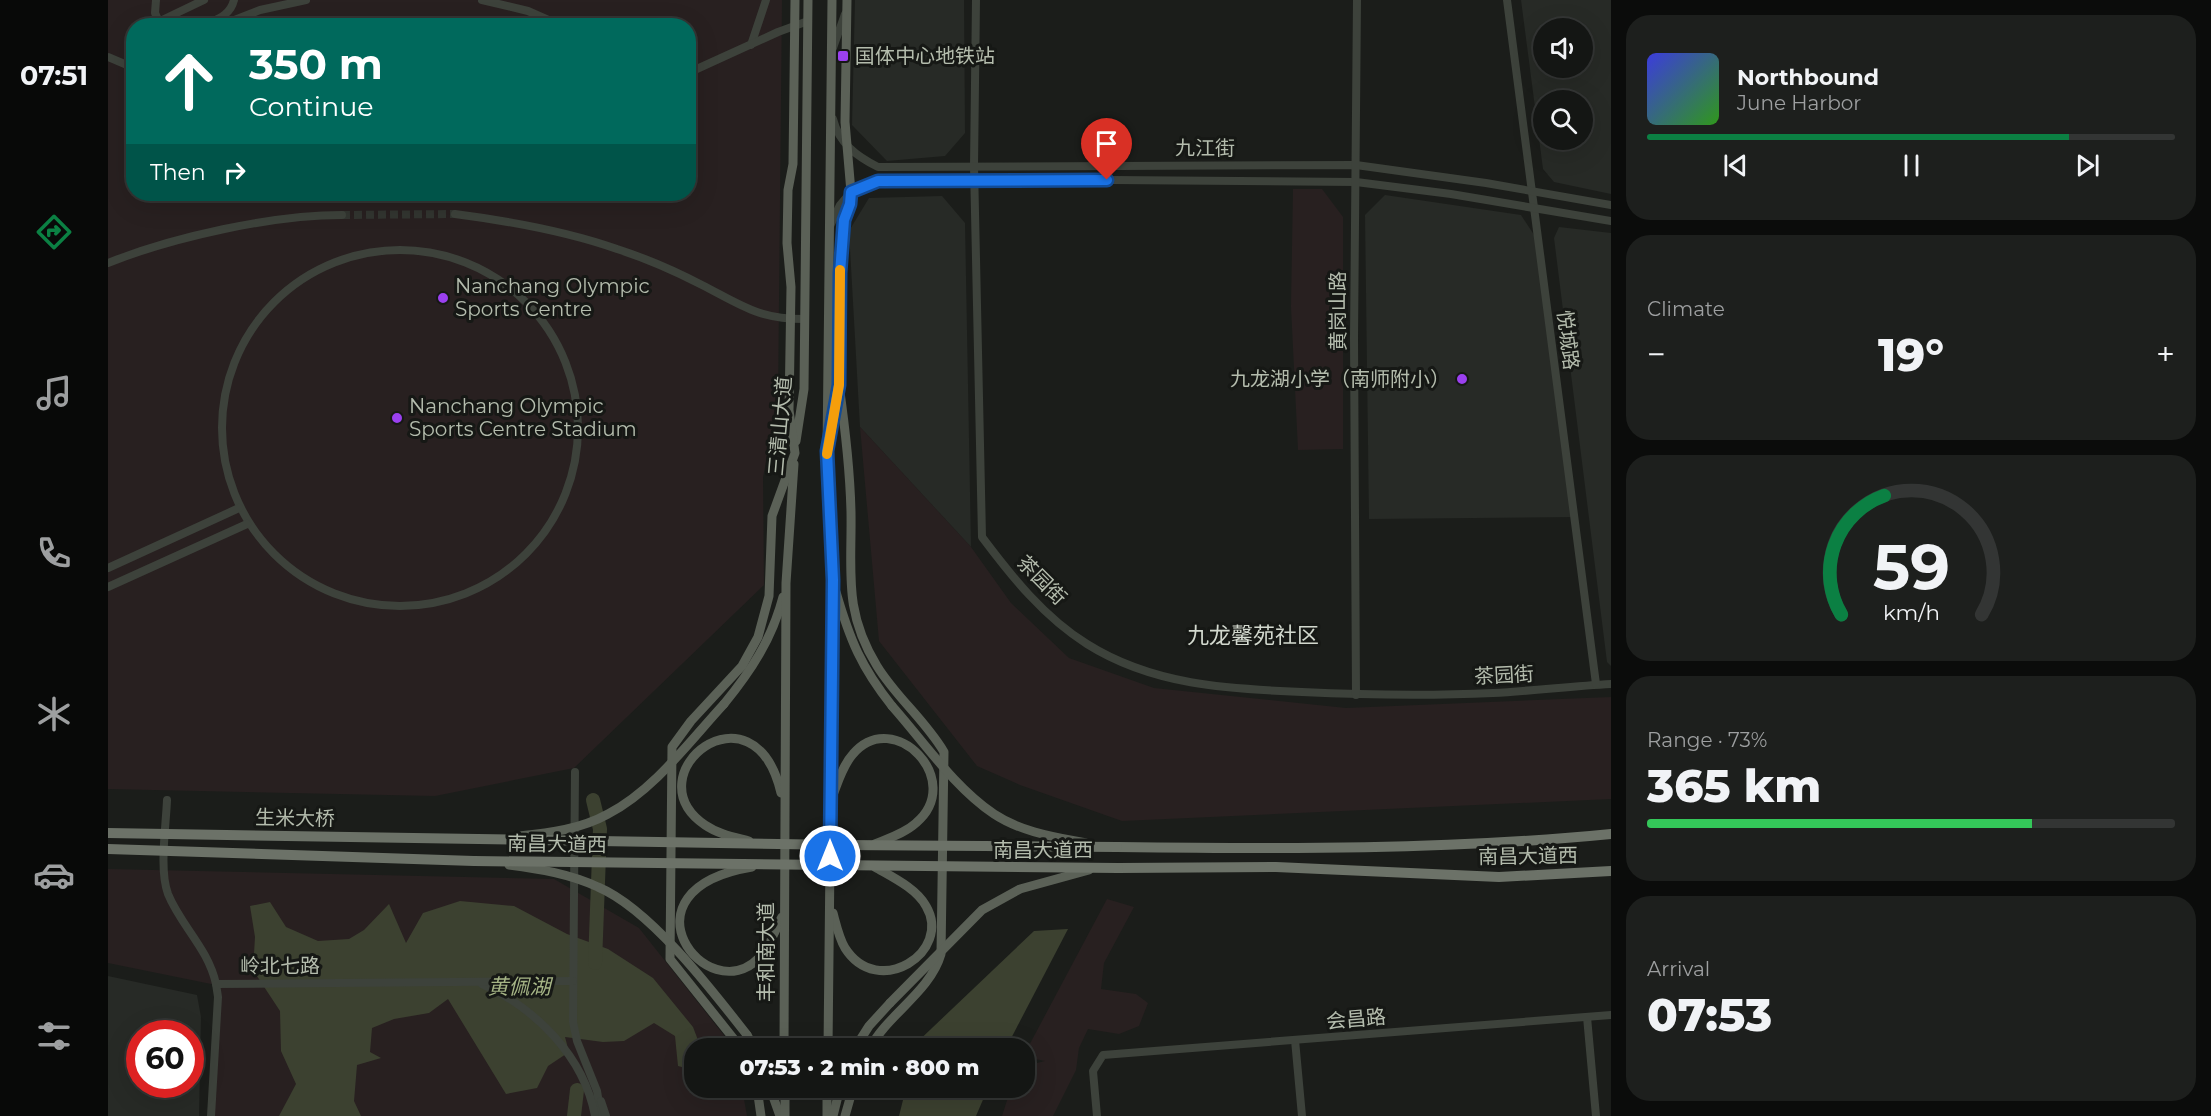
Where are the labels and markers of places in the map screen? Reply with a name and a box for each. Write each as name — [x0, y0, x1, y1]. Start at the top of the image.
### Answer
place label: 国体中心地铁站 — [855, 44, 995, 68]
marker: 国体中心地铁站 — [836, 49, 850, 63]
pin — [1081, 118, 1132, 180]
place label: Nanchang Olympic Sports Centre — [455, 274, 650, 321]
marker: Nanchang Olympic Sports Centre — [436, 291, 450, 305]
place label: 九龙湖小学（南师附小） — [1230, 367, 1450, 391]
marker: 九龙湖小学（南师附小） — [1455, 372, 1469, 386]
place label: Nanchang Olympic Sports Centre Stadium — [409, 394, 637, 441]
marker: Nanchang Olympic Sports Centre Stadium — [390, 411, 404, 425]

